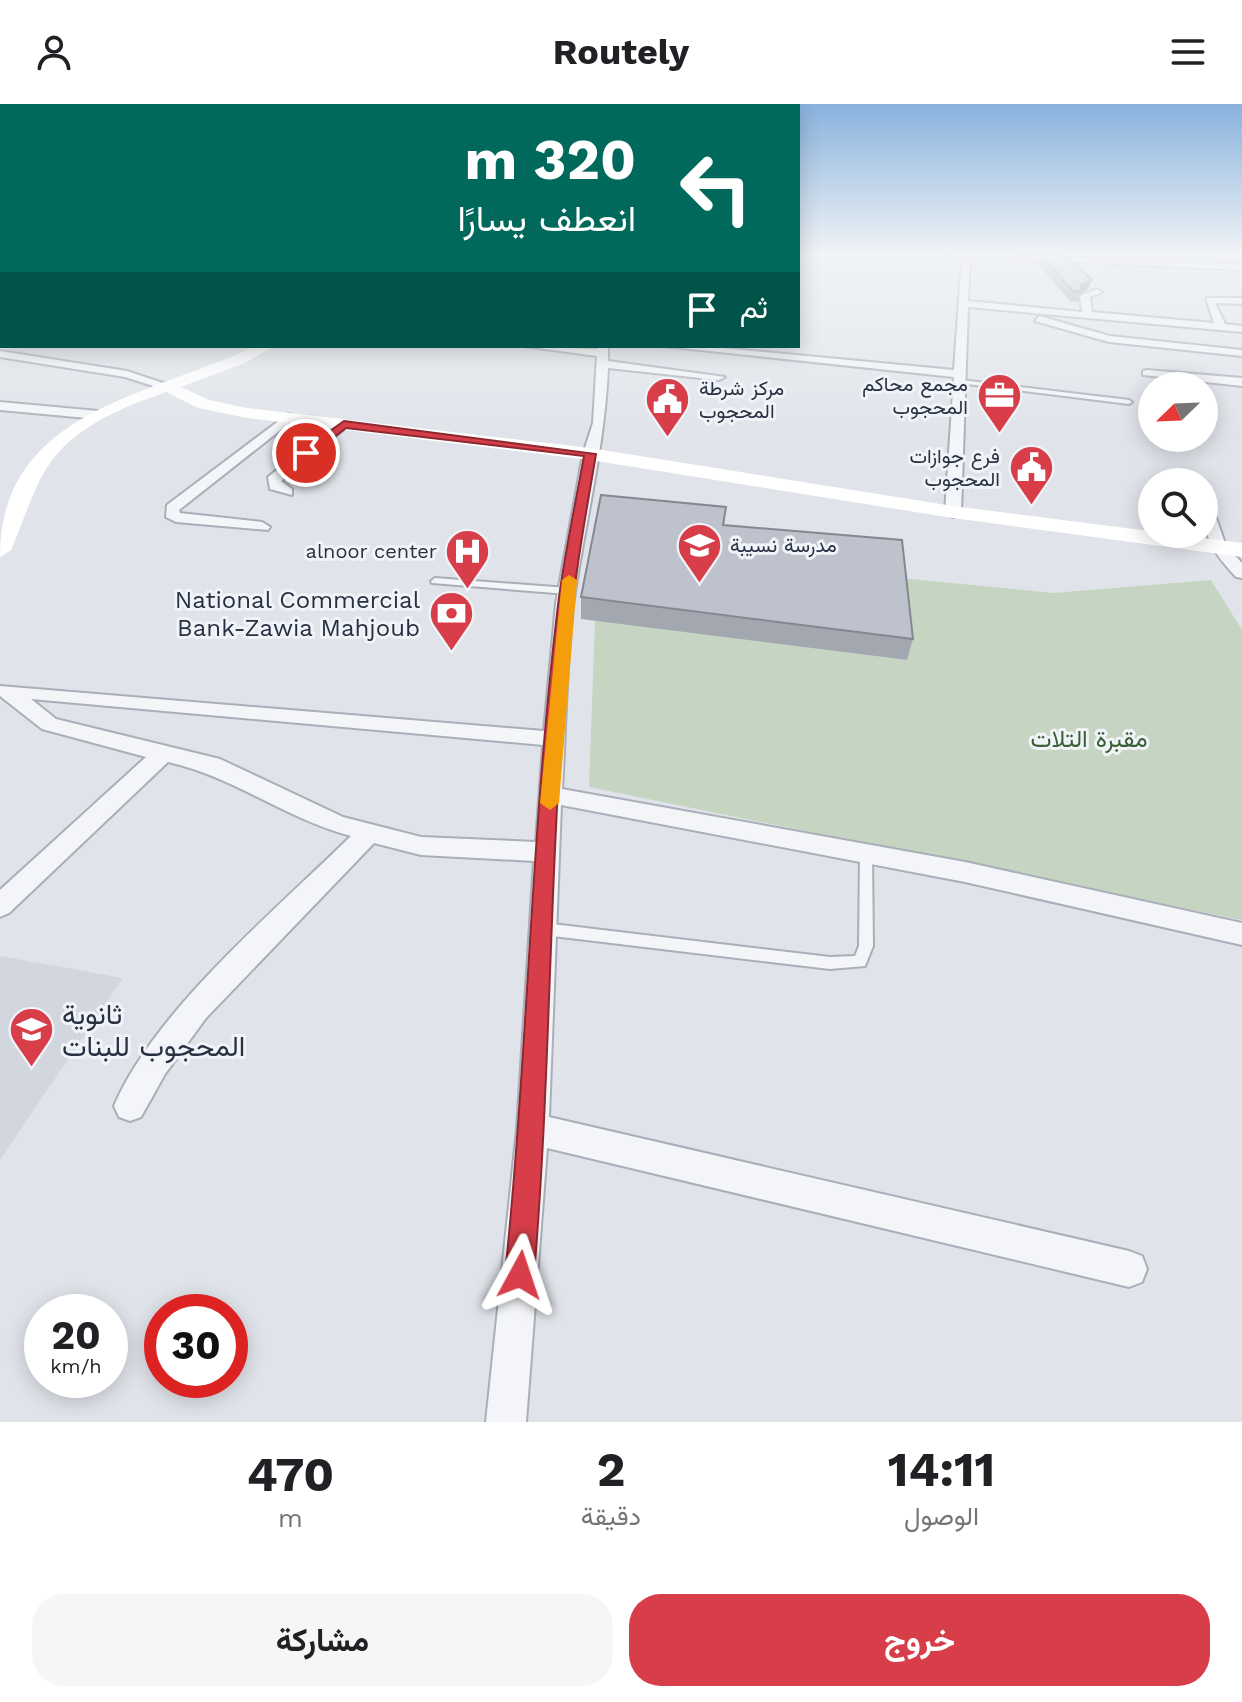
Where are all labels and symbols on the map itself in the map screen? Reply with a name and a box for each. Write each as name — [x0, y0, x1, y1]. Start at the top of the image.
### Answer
place label: مجمع محاكم المحجوب — [862, 372, 968, 420]
office icon: مجمع محاكم المحجوب — [975, 372, 1023, 435]
north arrow — [1138, 372, 1218, 452]
public building icon: مركز شرطة المحجوب — [644, 376, 692, 439]
place label: مركز شرطة المحجوب — [699, 376, 784, 424]
pin — [272, 419, 340, 487]
place label: فرع جوازات المحجوب — [909, 444, 1000, 492]
public building icon: فرع جوازات المحجوب — [1007, 444, 1055, 507]
school or university icon: مدرسة نسيبة — [675, 521, 723, 584]
hospital icon: alnoor center — [444, 527, 492, 590]
place label: مدرسة نسيبة — [730, 533, 837, 558]
place label: alnoor center — [306, 539, 437, 563]
place label: National Commercial Bank-Zawia Mahjoub — [175, 586, 421, 642]
bank icon: National Commercial Bank-Zawia Mahjoub — [427, 590, 475, 653]
park label: مقبرة التلات — [1031, 725, 1147, 754]
place label: ثانوية المحجوب للبنات — [62, 998, 245, 1064]
school or university icon: ثانوية المحجوب للبنات — [7, 1006, 55, 1069]
position arrow — [478, 1233, 562, 1317]
speed limit sign: 30 — [144, 1294, 248, 1398]

